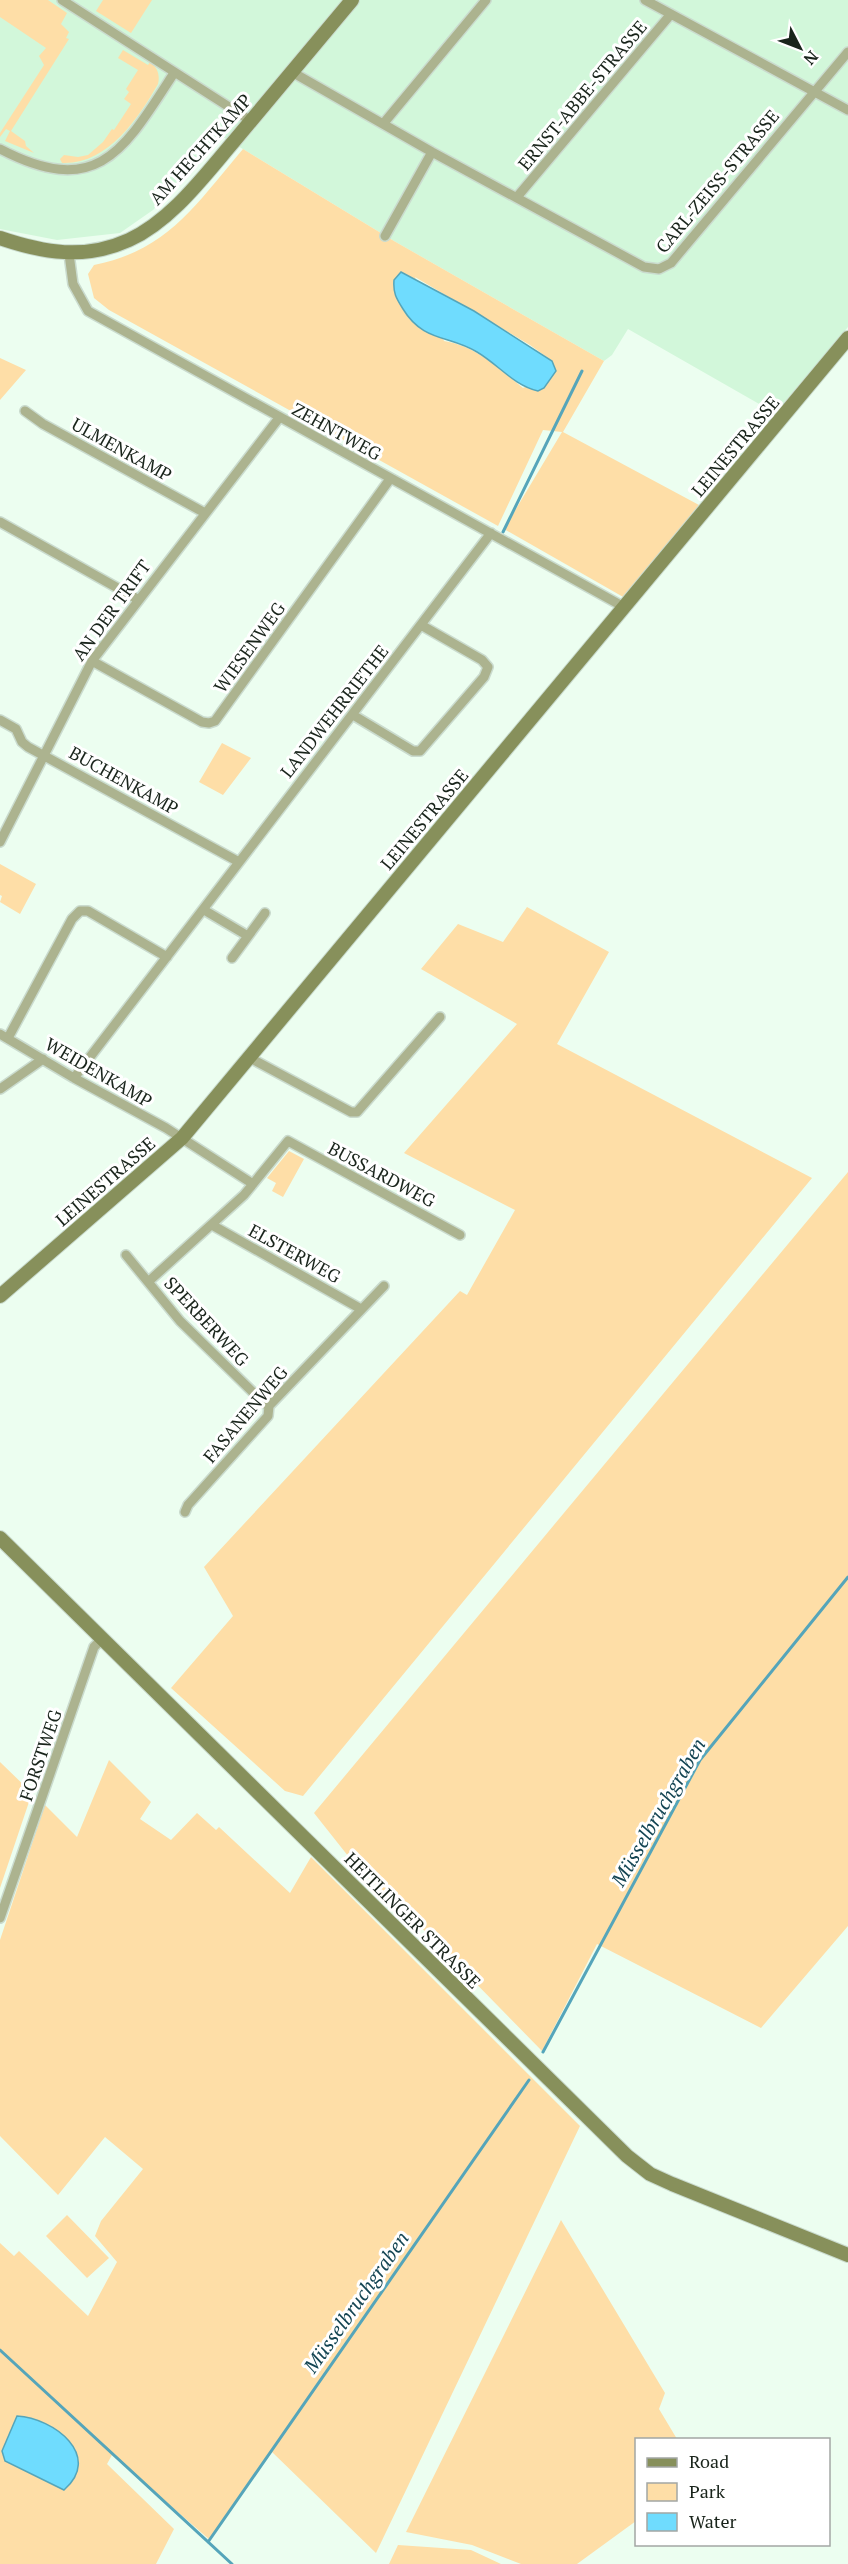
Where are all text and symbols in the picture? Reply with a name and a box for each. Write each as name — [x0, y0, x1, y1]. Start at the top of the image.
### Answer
street label: ERNST-ABBE-STRASSE — [512, 15, 652, 175]
north arrow — [770, 18, 830, 78]
text: N — [799, 46, 823, 70]
street label: AM HECHTKAMP — [144, 88, 256, 210]
street label: CARL-ZEISS-STRASSE — [650, 104, 784, 258]
street label: LEINESTRASSE — [686, 391, 784, 501]
street label: ZEHNTWEG — [288, 397, 386, 466]
street label: ULMENKAMP — [68, 412, 177, 487]
street label: AN DER TRIFT — [66, 555, 156, 665]
street label: WIESENWEG — [208, 596, 290, 697]
street label: LANDWEHRRIETHE — [275, 640, 393, 782]
street label: BUCHENKAMP — [65, 740, 183, 820]
street label: LEINESTRASSE — [375, 764, 473, 874]
street label: WEIDENKAMP — [41, 1032, 157, 1112]
street label: LEINESTRASSE — [50, 1131, 160, 1231]
street label: BUSSARDWEG — [324, 1136, 440, 1213]
street label: ELSTERWEG — [245, 1218, 346, 1288]
street label: SPERBERWEG — [159, 1271, 255, 1371]
street label: FASANENWEG — [197, 1360, 293, 1467]
street label: FORSTWEG — [13, 1706, 67, 1804]
water label: Müsselbruchgraben — [604, 1733, 711, 1892]
street label: HEITLINGER STRASSE — [340, 1847, 486, 1993]
water label: Müsselbruchgraben — [297, 2226, 415, 2379]
legend — [635, 2438, 830, 2546]
text: Road — [689, 2449, 729, 2473]
text: Park — [689, 2479, 726, 2503]
text: Water — [689, 2509, 736, 2533]

